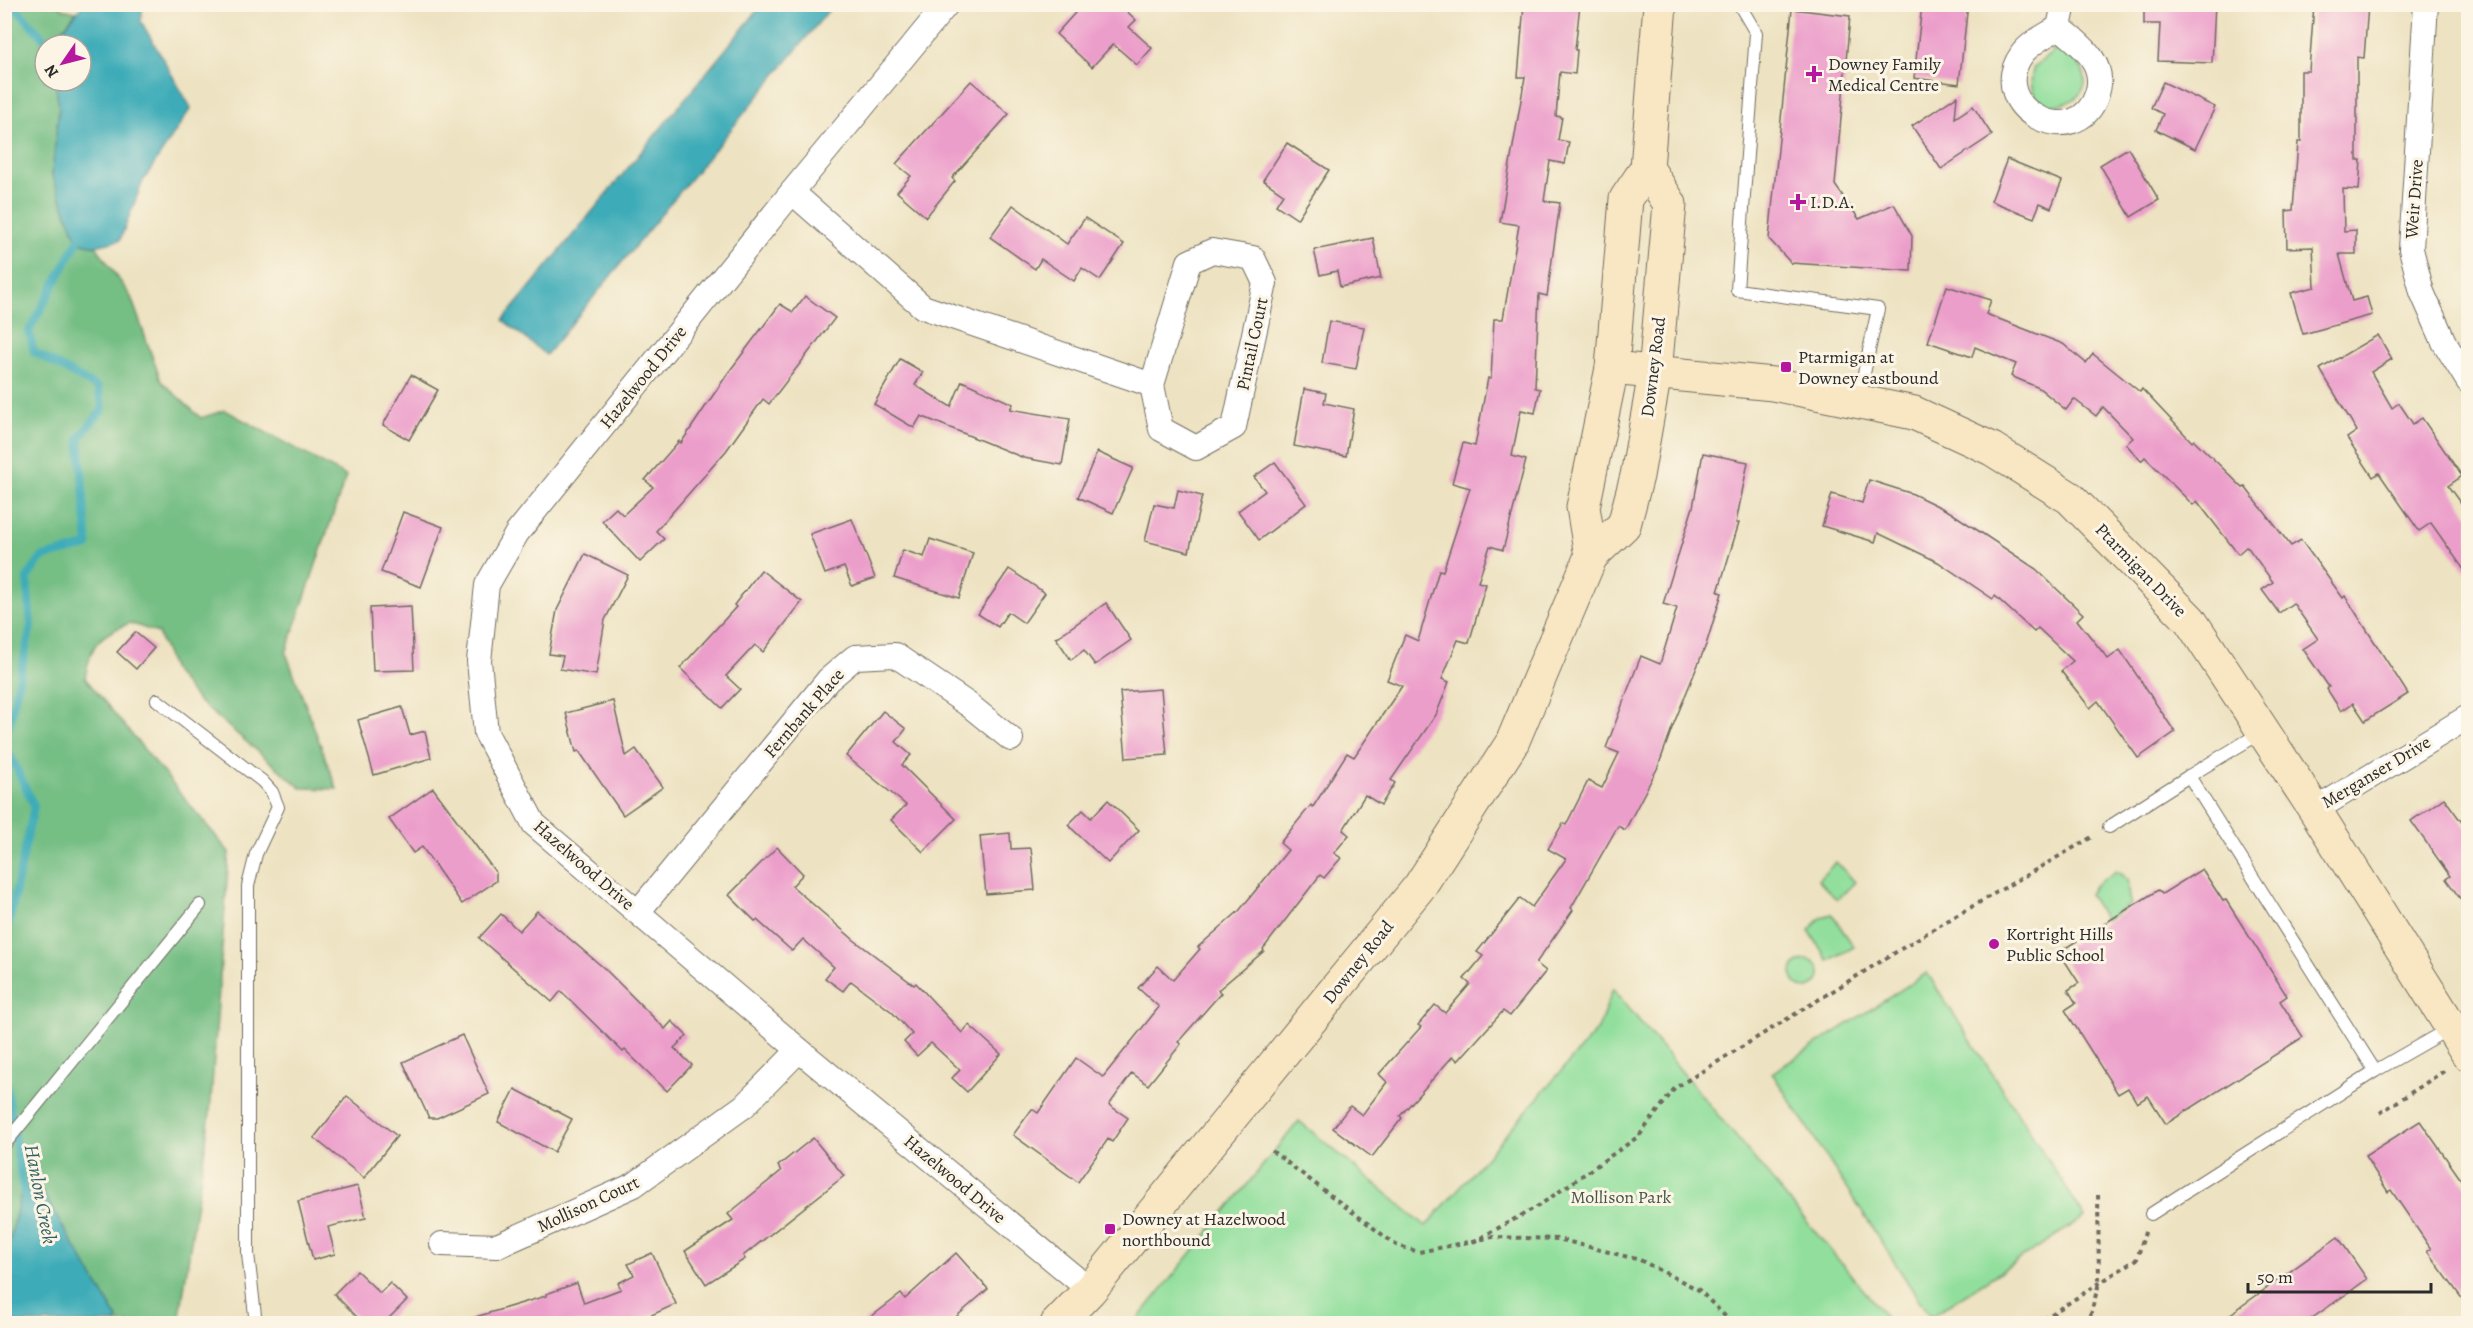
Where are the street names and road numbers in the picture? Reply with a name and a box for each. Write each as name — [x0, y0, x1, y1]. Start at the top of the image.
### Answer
street label: Weir Drive — [2399, 159, 2429, 240]
street label: Pintail Court — [1230, 295, 1274, 393]
street label: Downey Road — [1635, 315, 1671, 419]
street label: Hazelwood Drive — [594, 320, 692, 434]
street label: Ptarmigan Drive — [2090, 518, 2192, 622]
street label: Fernbank Place — [758, 663, 850, 763]
street label: Merganser Drive — [2317, 730, 2435, 814]
street label: Hazelwood Drive — [528, 815, 640, 915]
street label: Downey Road — [1317, 915, 1399, 1009]
street label: Hazelwood Drive — [899, 1129, 1011, 1229]
street label: Mollison Court — [533, 1170, 643, 1238]

